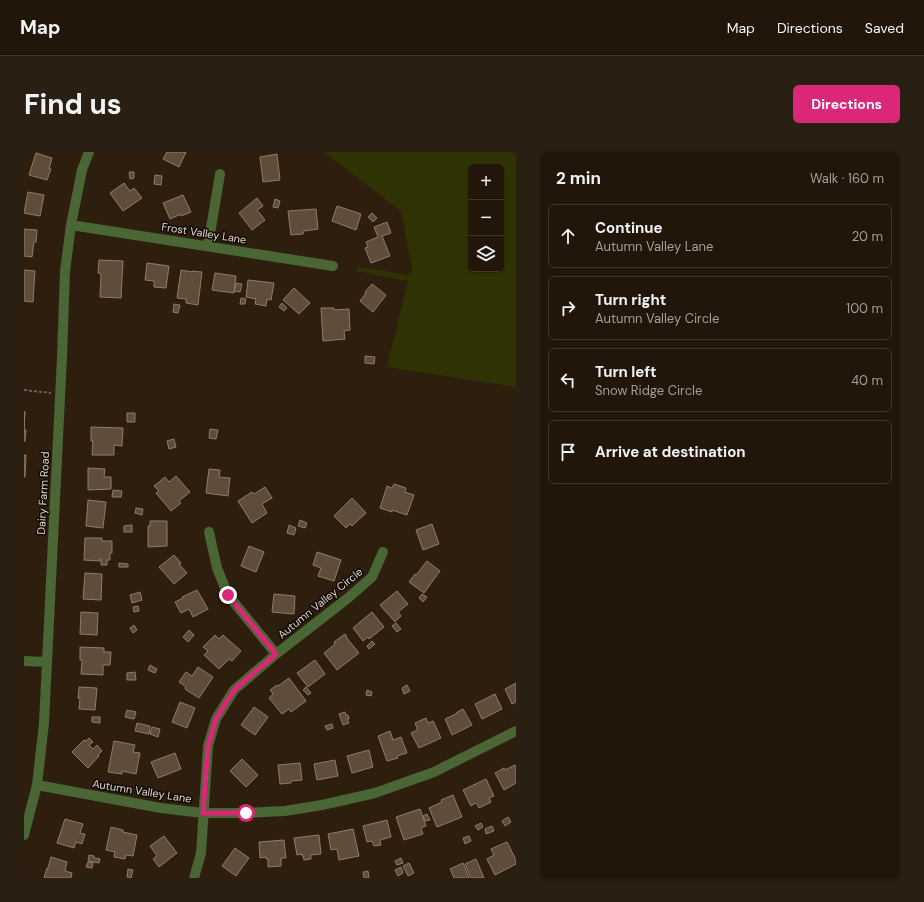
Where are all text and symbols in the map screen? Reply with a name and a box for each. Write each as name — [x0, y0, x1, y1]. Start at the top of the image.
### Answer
text: Map — [20, 15, 60, 40]
text: Map — [727, 19, 755, 37]
text: Directions — [777, 19, 843, 37]
text: Saved — [865, 19, 904, 37]
button: Directions — [793, 85, 900, 123]
text: Find us — [24, 86, 122, 123]
map controls — [468, 164, 504, 272]
button: + — [468, 164, 504, 200]
text: 2 min — [556, 167, 601, 189]
text: Walk · 160 m — [810, 170, 884, 187]
button: − — [468, 200, 504, 236]
text: Continue — [595, 218, 663, 238]
street label: Frost Valley Lane — [161, 219, 247, 247]
icon: ahead — [557, 225, 579, 247]
text: 20 m — [852, 228, 883, 245]
button: layers — [468, 236, 504, 272]
text: Autumn Valley Lane — [595, 238, 713, 255]
text: Turn right — [595, 290, 666, 310]
icon: right — [557, 297, 579, 319]
text: 100 m — [846, 300, 883, 317]
text: Autumn Valley Circle — [595, 310, 719, 327]
text: Turn left — [595, 362, 656, 382]
icon: left — [557, 369, 579, 391]
text: 40 m — [851, 372, 883, 389]
text: Snow Ridge Circle — [595, 382, 702, 399]
icon: arrive — [557, 441, 579, 463]
text: Arrive at destination — [595, 442, 746, 462]
street label: Dairy Farm Road — [34, 451, 52, 535]
street label: Autumn Valley Circle — [275, 564, 365, 642]
route end — [219, 586, 237, 604]
street label: Autumn Valley Lane — [91, 776, 193, 806]
route start — [237, 804, 255, 822]

